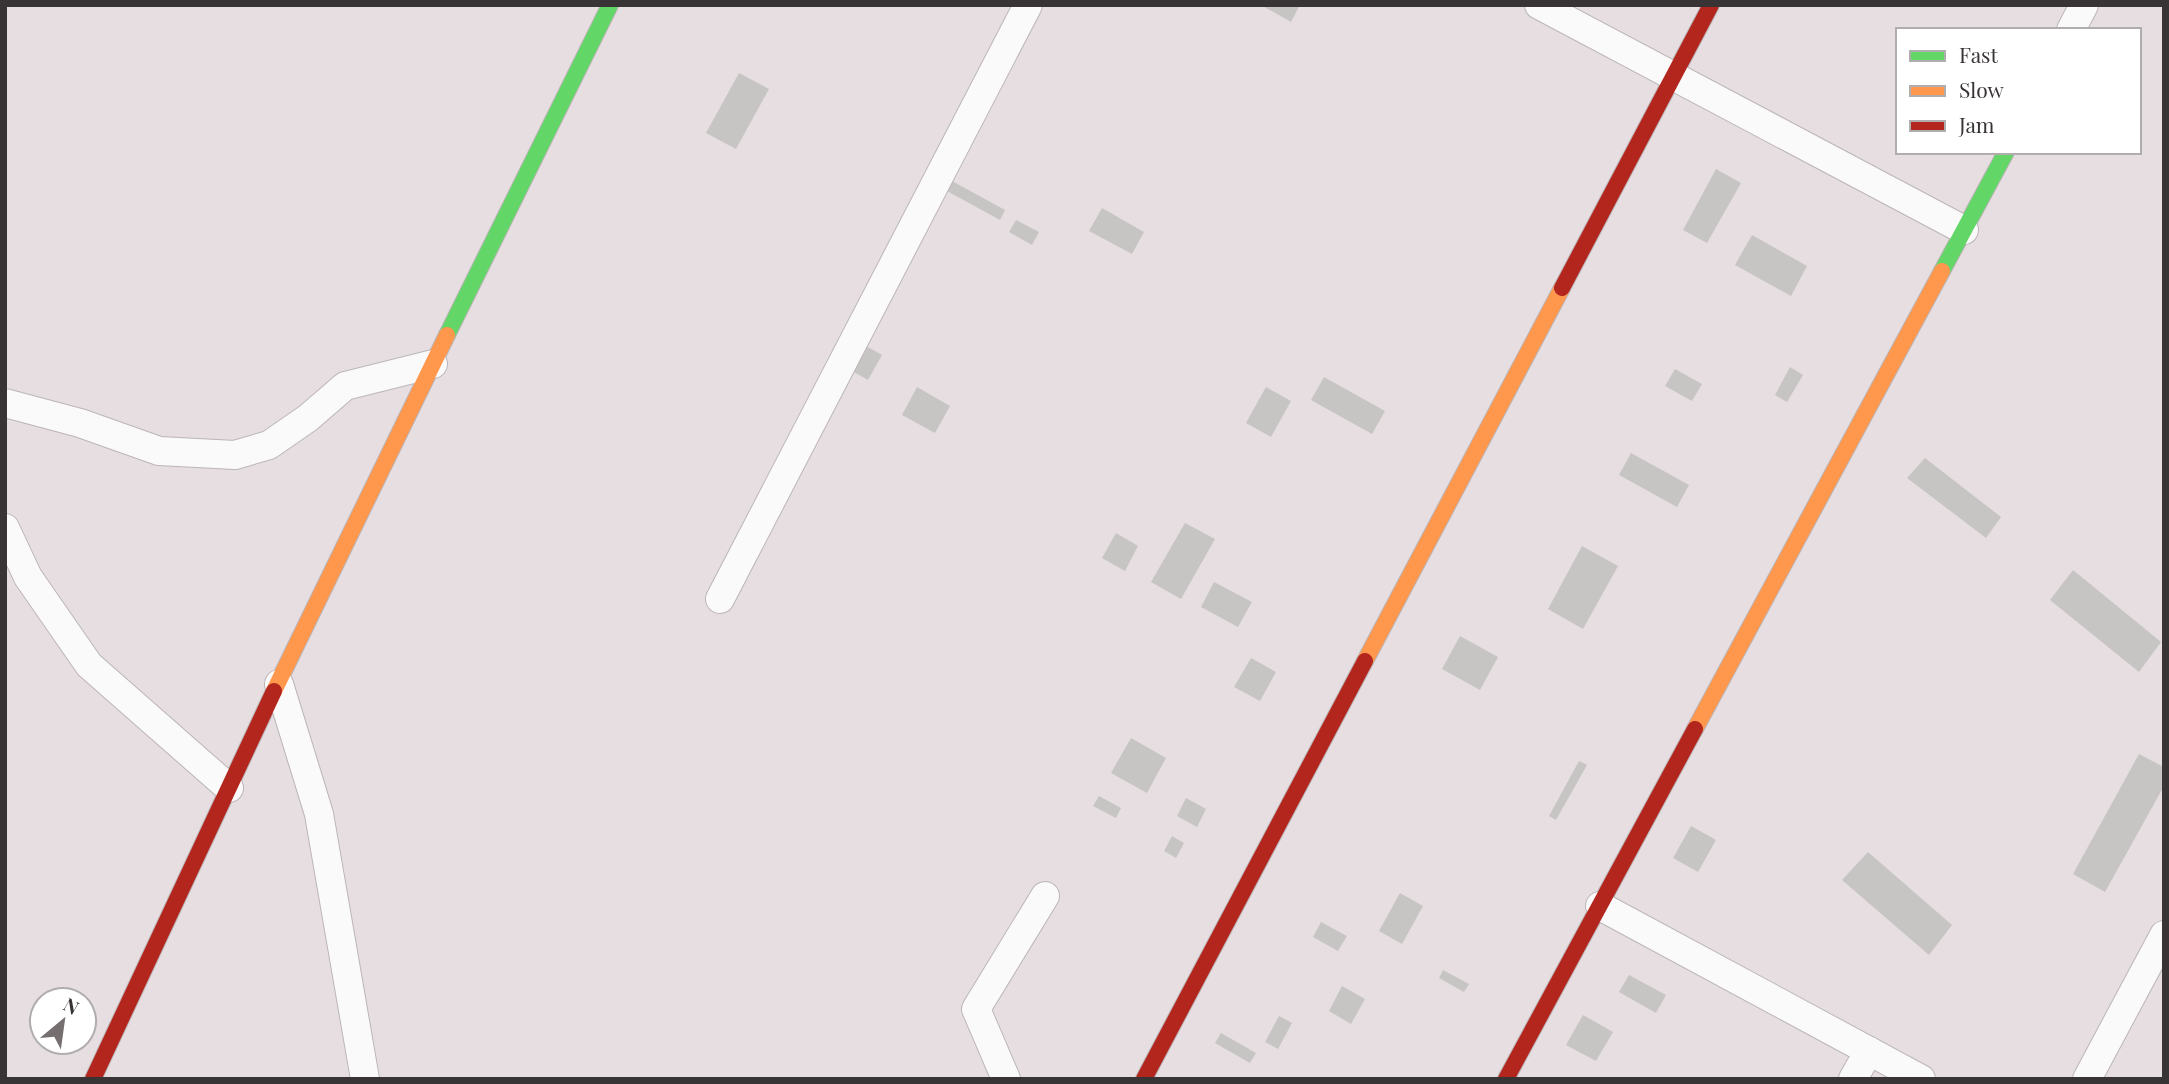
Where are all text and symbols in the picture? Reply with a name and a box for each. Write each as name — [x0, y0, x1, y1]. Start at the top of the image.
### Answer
legend — [1896, 28, 2141, 154]
text: Fast — [1959, 40, 1998, 68]
text: Slow — [1959, 75, 2004, 103]
text: Jam — [1958, 110, 1995, 138]
north arrow — [28, 986, 98, 1056]
text: N — [59, 991, 84, 1020]

